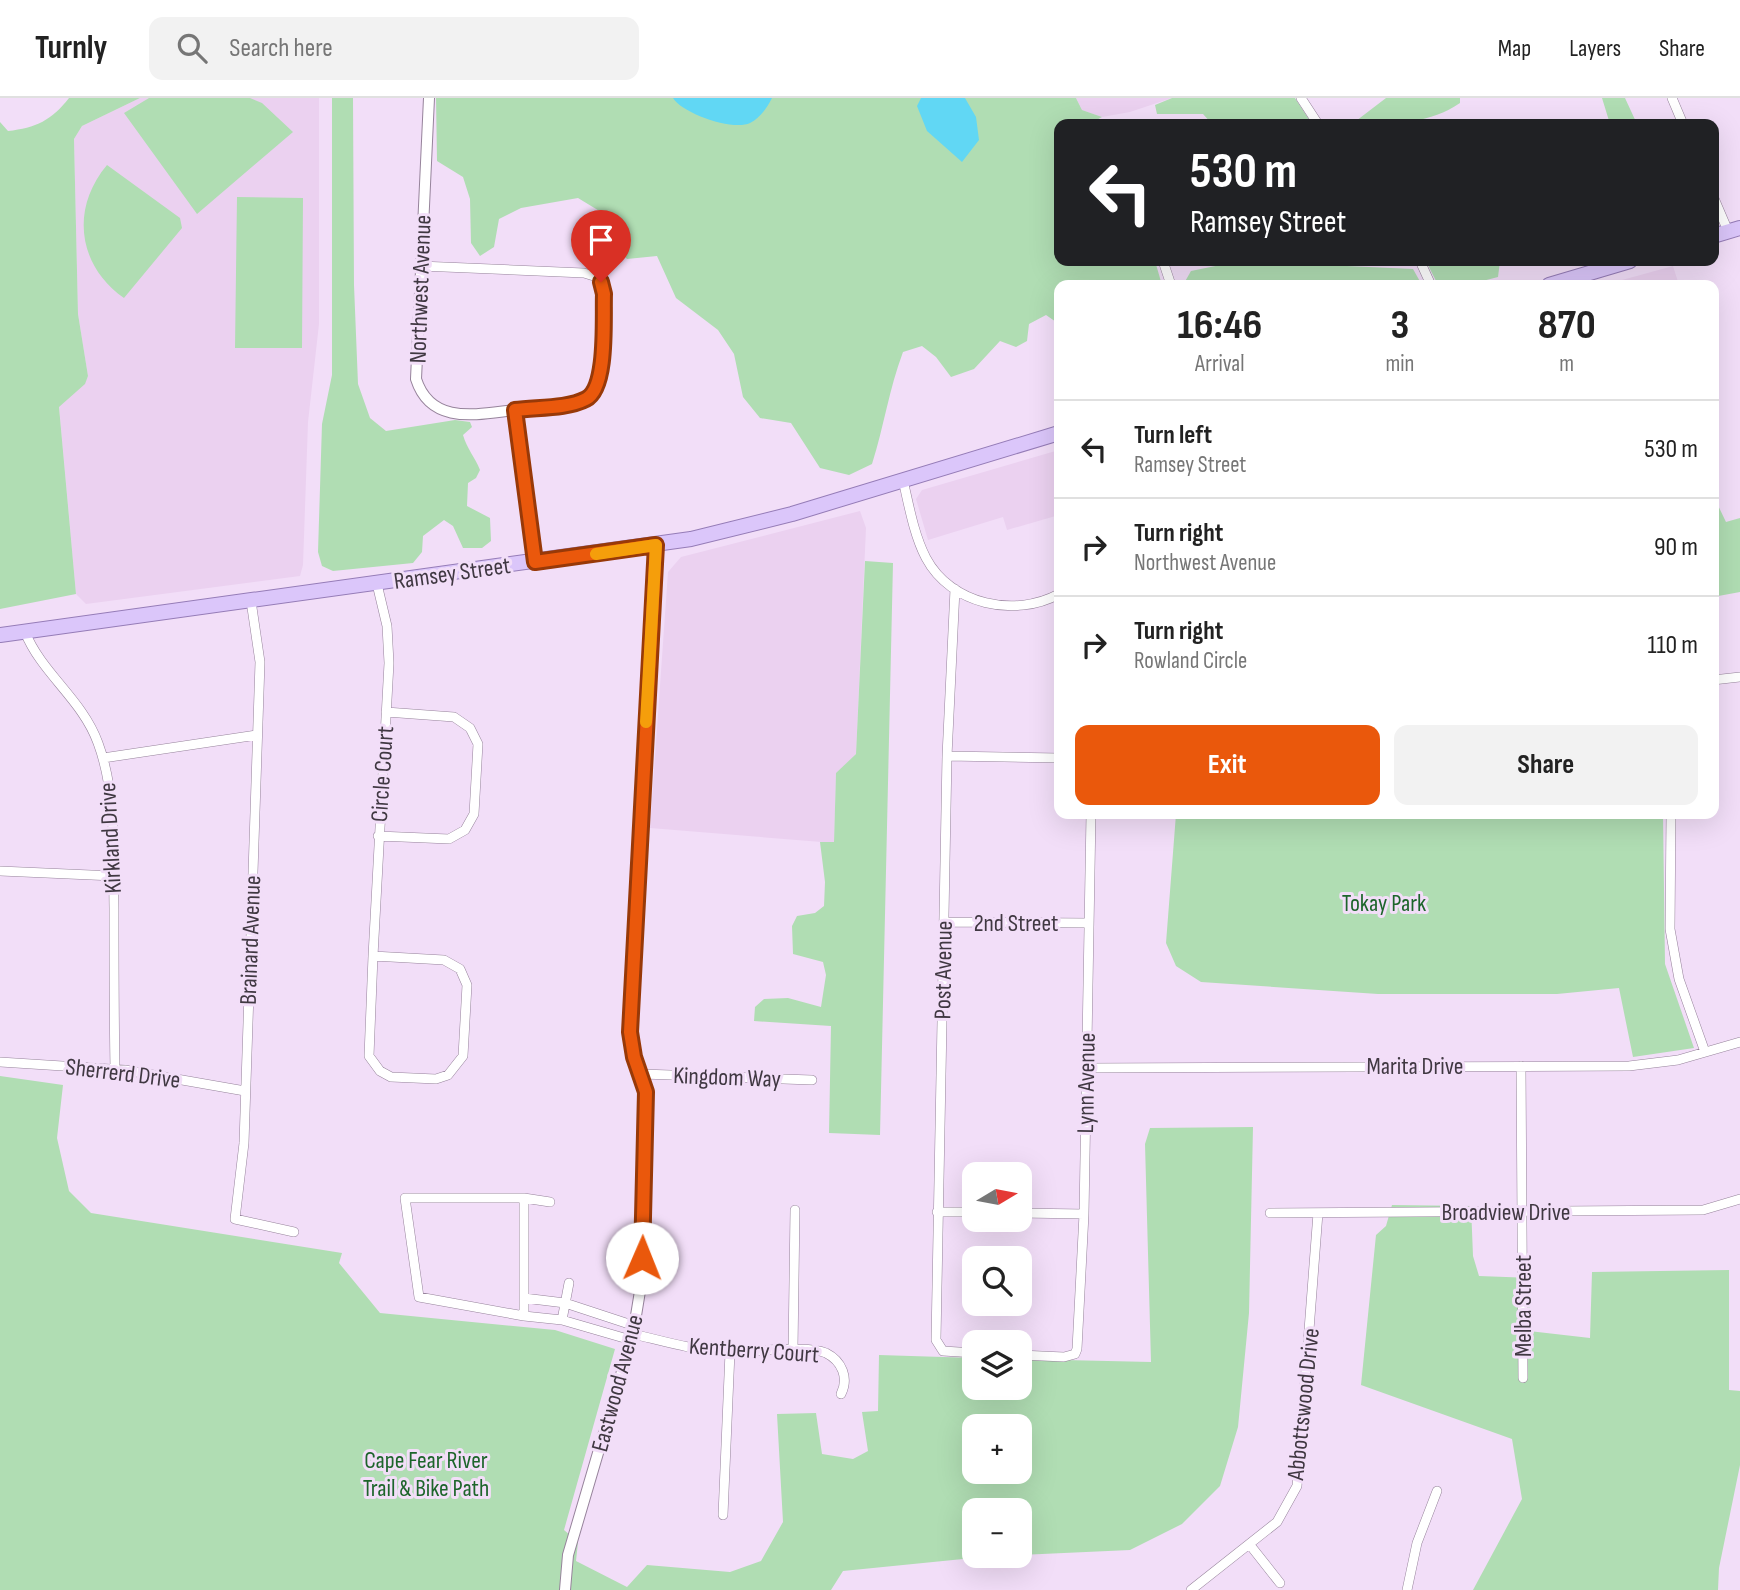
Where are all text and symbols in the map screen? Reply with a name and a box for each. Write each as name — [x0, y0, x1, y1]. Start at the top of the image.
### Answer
search box — [149, 17, 639, 80]
text: Turnly — [35, 28, 107, 68]
icon: search — [173, 29, 211, 67]
text: Search here — [229, 33, 333, 64]
text: Map — [1498, 34, 1531, 63]
text: Layers — [1569, 34, 1621, 63]
text: Share — [1659, 34, 1705, 63]
text: 530 m — [1190, 143, 1297, 202]
icon: left — [1075, 147, 1166, 238]
text: Ramsey Street — [1190, 203, 1346, 242]
pin — [571, 210, 631, 282]
street label: Northwest Avenue — [403, 214, 438, 364]
icon: arrive — [582, 221, 620, 259]
text: 16:46 — [1177, 300, 1262, 351]
text: 3 — [1391, 300, 1409, 351]
text: 870 — [1538, 300, 1596, 351]
text: Arrival — [1195, 350, 1245, 378]
text: min — [1386, 350, 1414, 378]
text: m — [1559, 350, 1574, 378]
text: Turn left — [1134, 420, 1212, 451]
icon: left — [1075, 430, 1113, 468]
text: 530 m — [1644, 434, 1698, 465]
text: Ramsey Street — [1134, 451, 1246, 479]
text: Turn right — [1134, 518, 1223, 549]
icon: right — [1075, 528, 1113, 566]
text: 90 m — [1654, 532, 1698, 563]
text: Northwest Avenue — [1134, 549, 1276, 577]
street label: Ramsey Street — [392, 551, 512, 596]
text: Turn right — [1134, 616, 1223, 647]
icon: right — [1075, 626, 1113, 664]
text: 110 m — [1647, 630, 1698, 661]
text: Rowland Circle — [1134, 647, 1247, 675]
street label: Circle Court — [365, 725, 400, 823]
button: Exit — [1075, 725, 1380, 805]
button: Share — [1394, 725, 1698, 805]
street label: Kirkland Drive — [93, 782, 128, 894]
street label: Brainard Avenue — [234, 875, 267, 1005]
park label: Tokay Park — [1342, 889, 1426, 918]
street label: 2nd Street — [974, 909, 1058, 938]
street label: Post Avenue — [928, 920, 959, 1020]
street label: Lynn Avenue — [1071, 1032, 1102, 1134]
street label: Sherrerd Drive — [64, 1052, 182, 1095]
street label: Marita Drive — [1366, 1052, 1464, 1081]
street label: Kingdom Way — [673, 1061, 781, 1094]
north arrow — [962, 1162, 1032, 1232]
map controls — [962, 1162, 1032, 1568]
street label: Broadview Drive — [1442, 1198, 1570, 1227]
position arrow — [605, 1221, 679, 1295]
button: search — [962, 1246, 1032, 1316]
street label: Melba Street — [1509, 1255, 1538, 1357]
street label: Eastwood Avenue — [585, 1312, 650, 1455]
street label: Abbottswood Drive — [1281, 1327, 1326, 1482]
button: layers — [962, 1330, 1032, 1400]
street label: Kentberry Court — [688, 1331, 820, 1370]
button: + — [962, 1414, 1032, 1484]
park label: Cape Fear River Trail & Bike Path — [363, 1446, 489, 1503]
button: − — [962, 1498, 1032, 1568]

